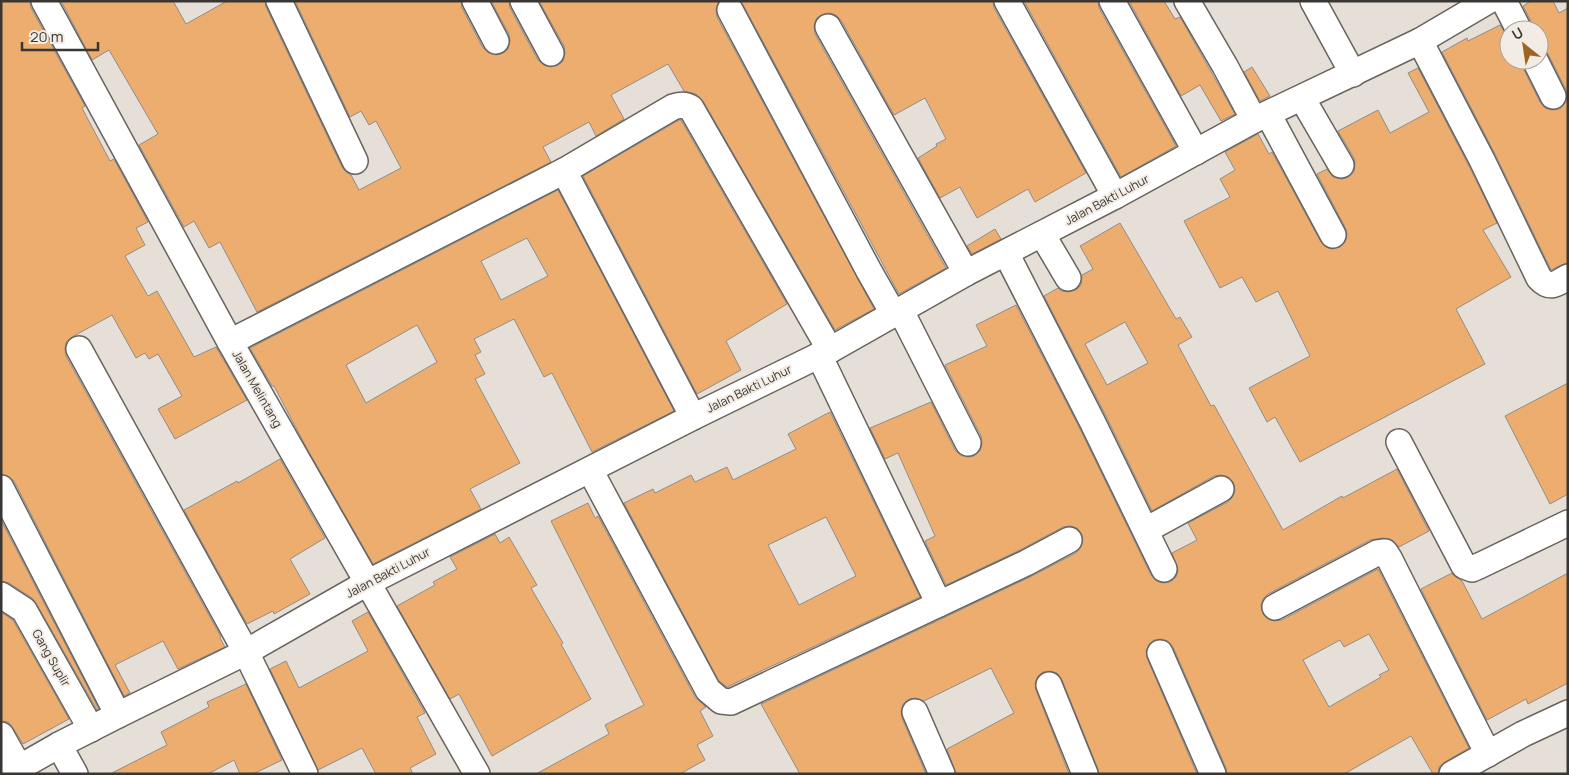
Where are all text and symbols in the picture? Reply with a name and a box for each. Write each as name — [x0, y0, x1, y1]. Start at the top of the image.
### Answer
scale bar — [22, 20, 99, 52]
north arrow — [1499, 20, 1549, 70]
text: U — [1508, 23, 1526, 44]
text: 20 m — [30, 26, 63, 47]
street label: Jalan Bakti Luhur — [1062, 170, 1152, 229]
street label: Jalan Melintang — [228, 347, 286, 431]
street label: Jalan Bakti Luhur — [703, 360, 795, 417]
street label: Jalan Bakti Luhur — [343, 543, 433, 602]
street label: Gang Suplir — [28, 626, 75, 690]

